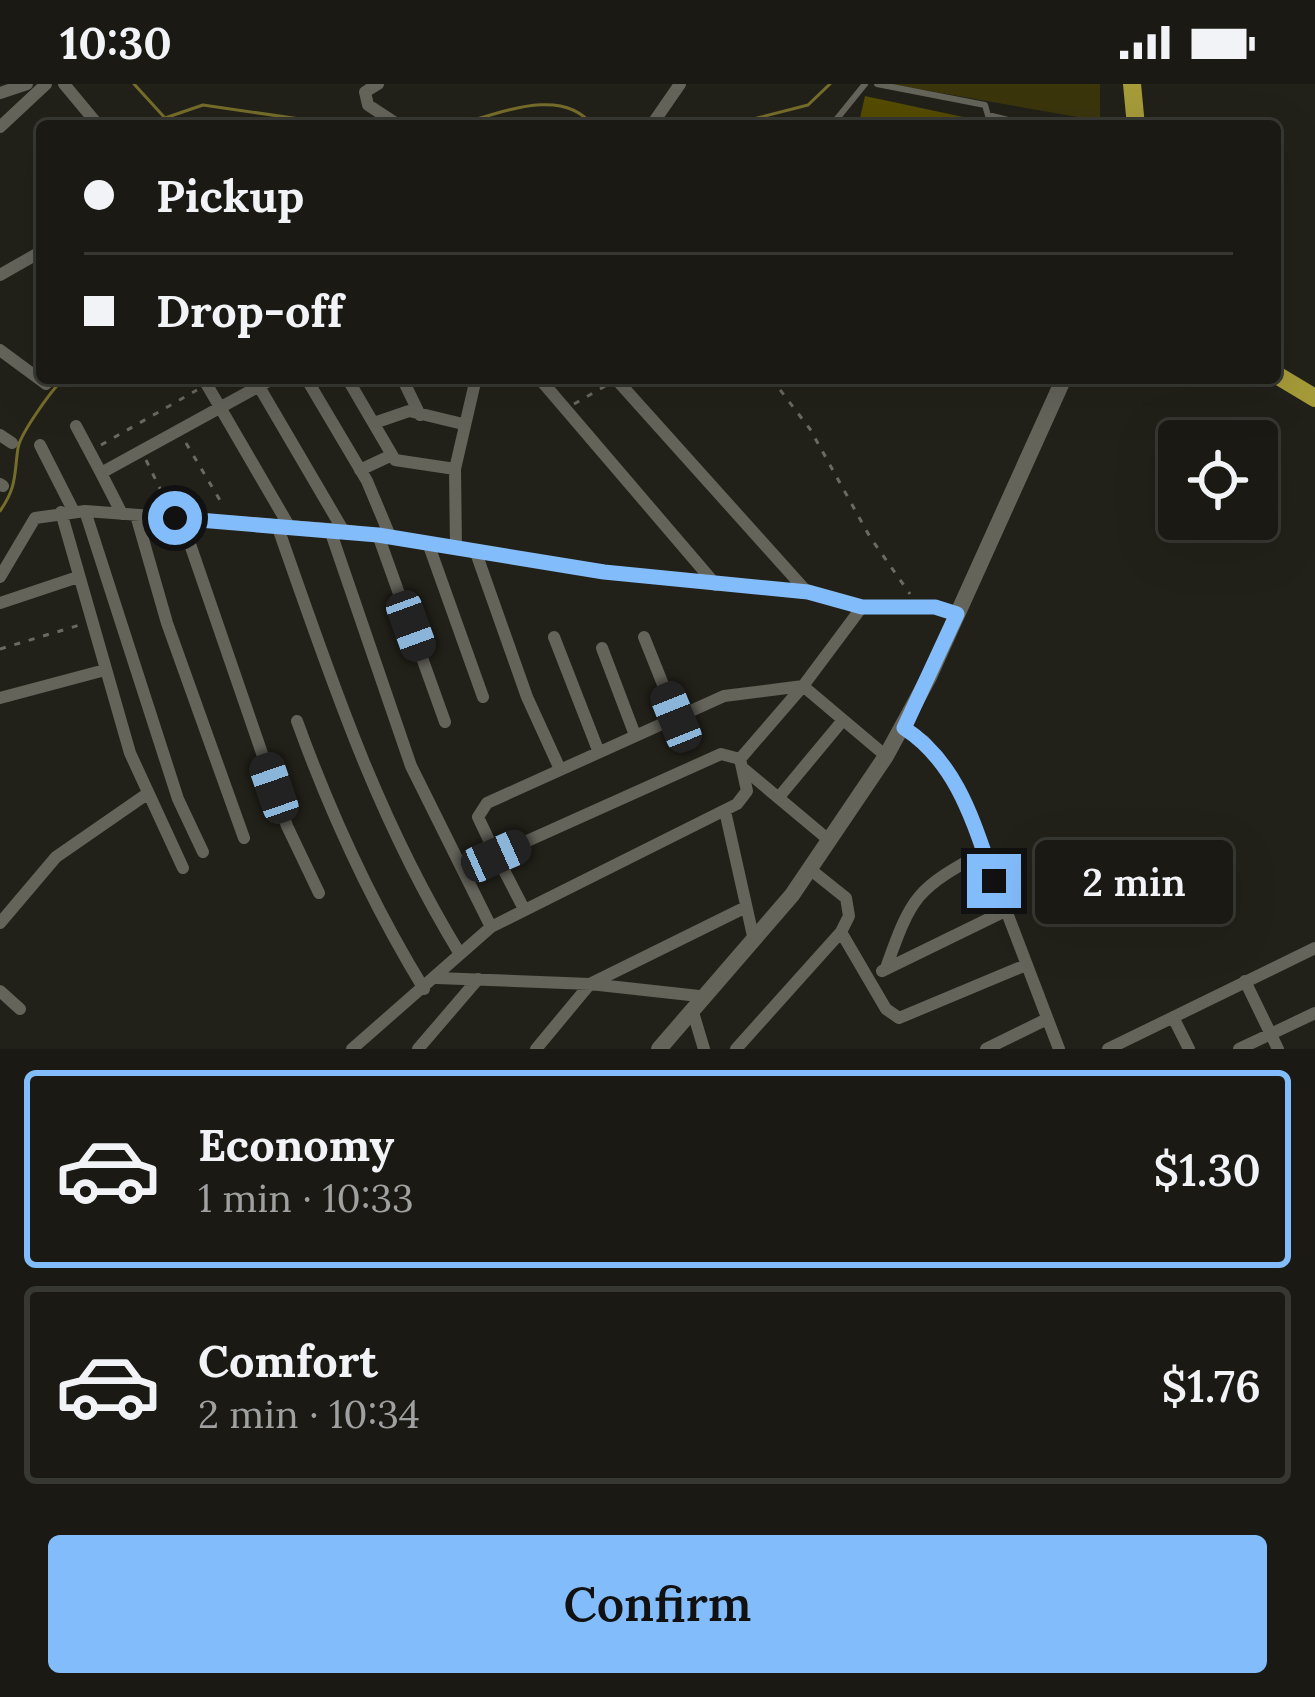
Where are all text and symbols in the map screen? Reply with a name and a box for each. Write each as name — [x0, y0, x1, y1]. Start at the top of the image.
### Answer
text: 10:30 — [60, 14, 172, 71]
text: Pickup — [156, 167, 304, 224]
text: Drop-off — [156, 282, 343, 339]
map controls — [1158, 420, 1278, 540]
button: locate — [1158, 420, 1278, 540]
route start — [148, 491, 202, 545]
car — [382, 586, 440, 666]
car — [646, 677, 706, 757]
car — [245, 748, 303, 828]
car — [456, 825, 536, 887]
callout: 2 min — [1036, 839, 1234, 923]
route end — [967, 854, 1021, 908]
text: 2 min — [1082, 857, 1186, 907]
icon: car — [54, 1115, 162, 1223]
text: Economy — [198, 1116, 394, 1173]
text: $1.30 — [1154, 1141, 1261, 1198]
text: 1 min · 10:33 — [198, 1173, 414, 1223]
icon: car — [54, 1331, 162, 1439]
text: Comfort — [198, 1332, 378, 1389]
text: $1.76 — [1162, 1357, 1261, 1414]
text: 2 min · 10:34 — [198, 1389, 420, 1439]
button: Confirm — [48, 1535, 1267, 1673]

